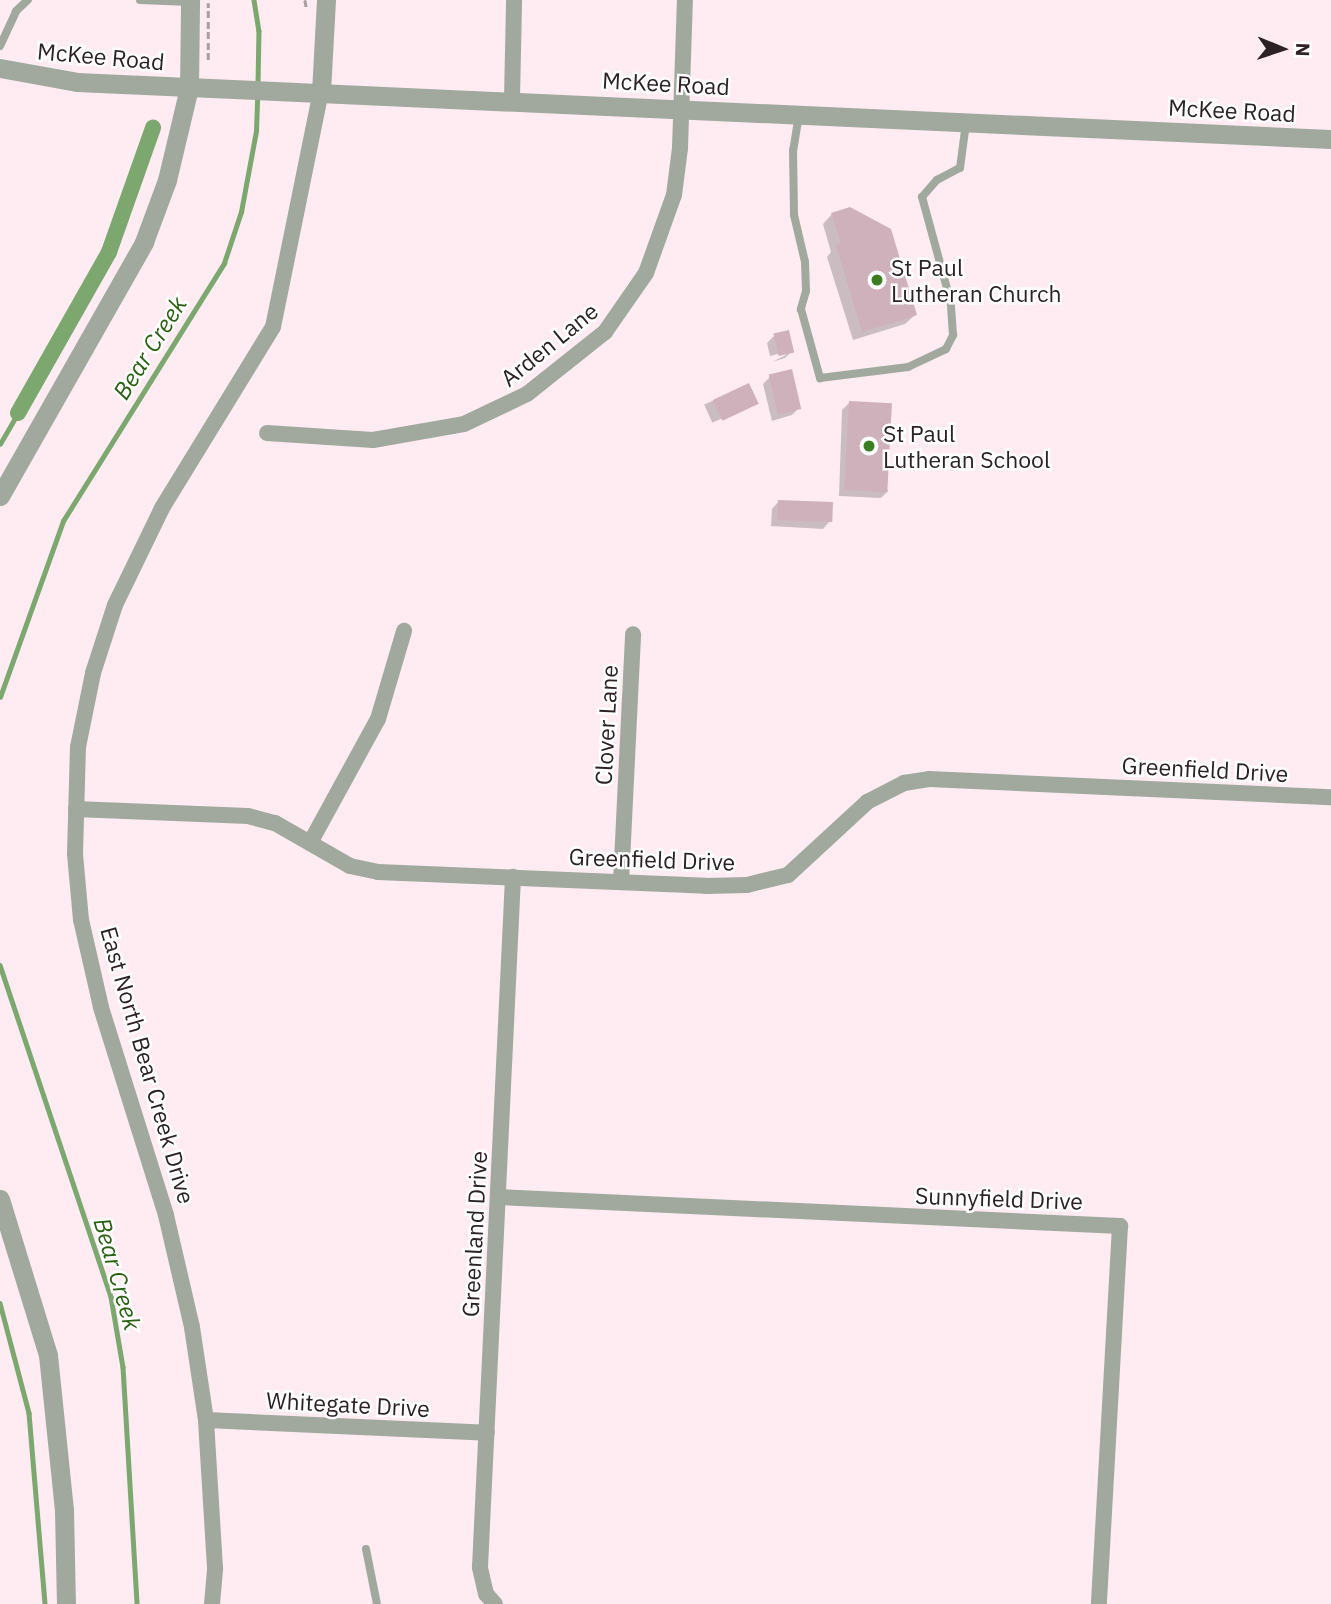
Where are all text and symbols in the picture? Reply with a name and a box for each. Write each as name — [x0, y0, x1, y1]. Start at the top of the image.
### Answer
north arrow — [1247, 14, 1317, 84]
street label: McKee Road — [36, 37, 166, 75]
text: N — [1291, 42, 1315, 57]
street label: McKee Road — [601, 66, 731, 100]
street label: McKee Road — [1167, 93, 1297, 127]
place label: St Paul Lutheran Church — [891, 253, 1062, 307]
marker: St Paul Lutheran Church — [869, 272, 885, 288]
water label: Bear Creek — [107, 291, 193, 405]
street label: Arden Lane — [495, 296, 603, 392]
place label: St Paul Lutheran School — [883, 419, 1050, 473]
marker: St Paul Lutheran School — [861, 438, 877, 454]
street label: Clover Lane — [589, 664, 623, 786]
street label: Greenfield Drive — [1121, 751, 1289, 787]
street label: Greenfield Drive — [568, 842, 736, 876]
street label: East North Bear Creek Drive — [95, 923, 201, 1207]
street label: Greenland Drive — [456, 1150, 492, 1318]
street label: Sunnyfield Drive — [915, 1181, 1083, 1215]
water label: Bear Creek — [87, 1214, 147, 1334]
street label: Whitegate Drive — [266, 1386, 430, 1422]

